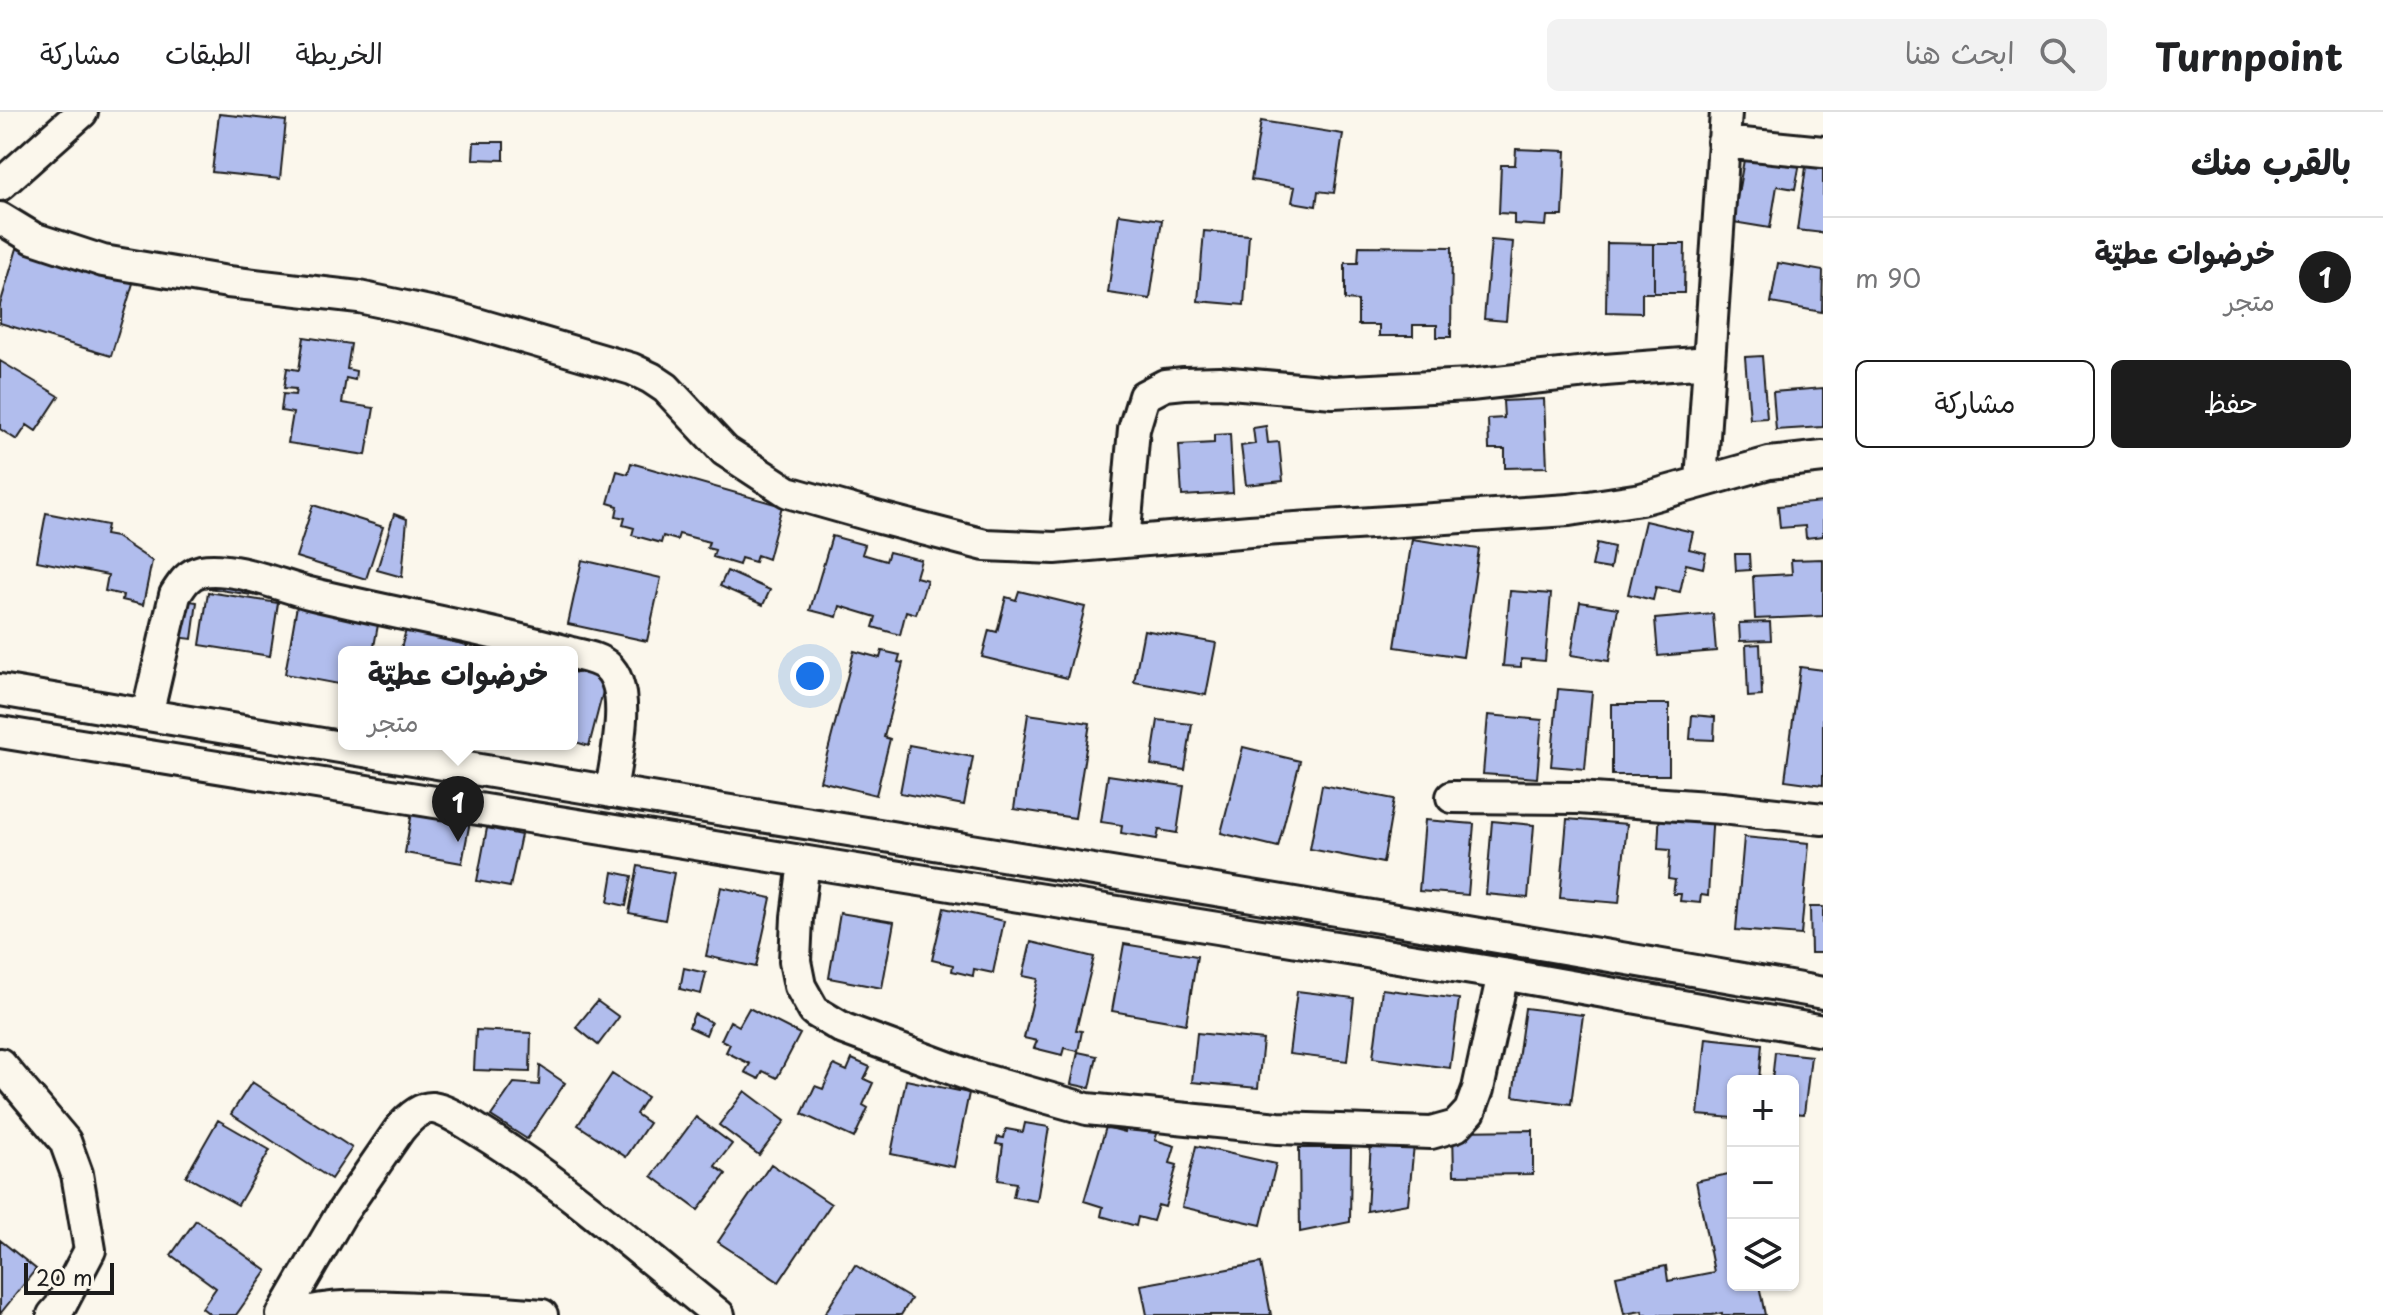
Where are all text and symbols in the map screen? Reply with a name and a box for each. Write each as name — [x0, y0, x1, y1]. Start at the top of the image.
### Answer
search box — [1547, 19, 2107, 91]
text: Turnpoint — [2155, 27, 2343, 84]
text: ابحث هنا — [1905, 29, 2015, 74]
text: مشاركة — [40, 31, 121, 74]
text: الطبقات — [165, 31, 251, 74]
text: الخريطة — [295, 31, 383, 74]
icon: search — [2035, 33, 2079, 77]
text: بالقرب منك — [2191, 135, 2351, 187]
text: خرضوات عطيّة — [2095, 229, 2275, 274]
text: 90 m — [1855, 258, 1921, 297]
text: 1 — [2319, 258, 2331, 297]
text: متجر — [2224, 281, 2275, 320]
button: مشاركة — [1855, 360, 2095, 448]
button: حفظ — [2111, 360, 2351, 448]
popup — [338, 646, 578, 750]
text: خرضوات عطيّة — [368, 650, 548, 695]
your location — [790, 656, 830, 696]
text: متجر — [368, 702, 419, 741]
pin: 1 — [432, 776, 484, 842]
map controls — [1727, 1075, 1799, 1291]
button: + — [1727, 1075, 1799, 1147]
button: − — [1727, 1147, 1799, 1219]
button: layers — [1727, 1219, 1799, 1291]
scale bar — [24, 1259, 114, 1295]
text: 20 m — [36, 1260, 93, 1293]

